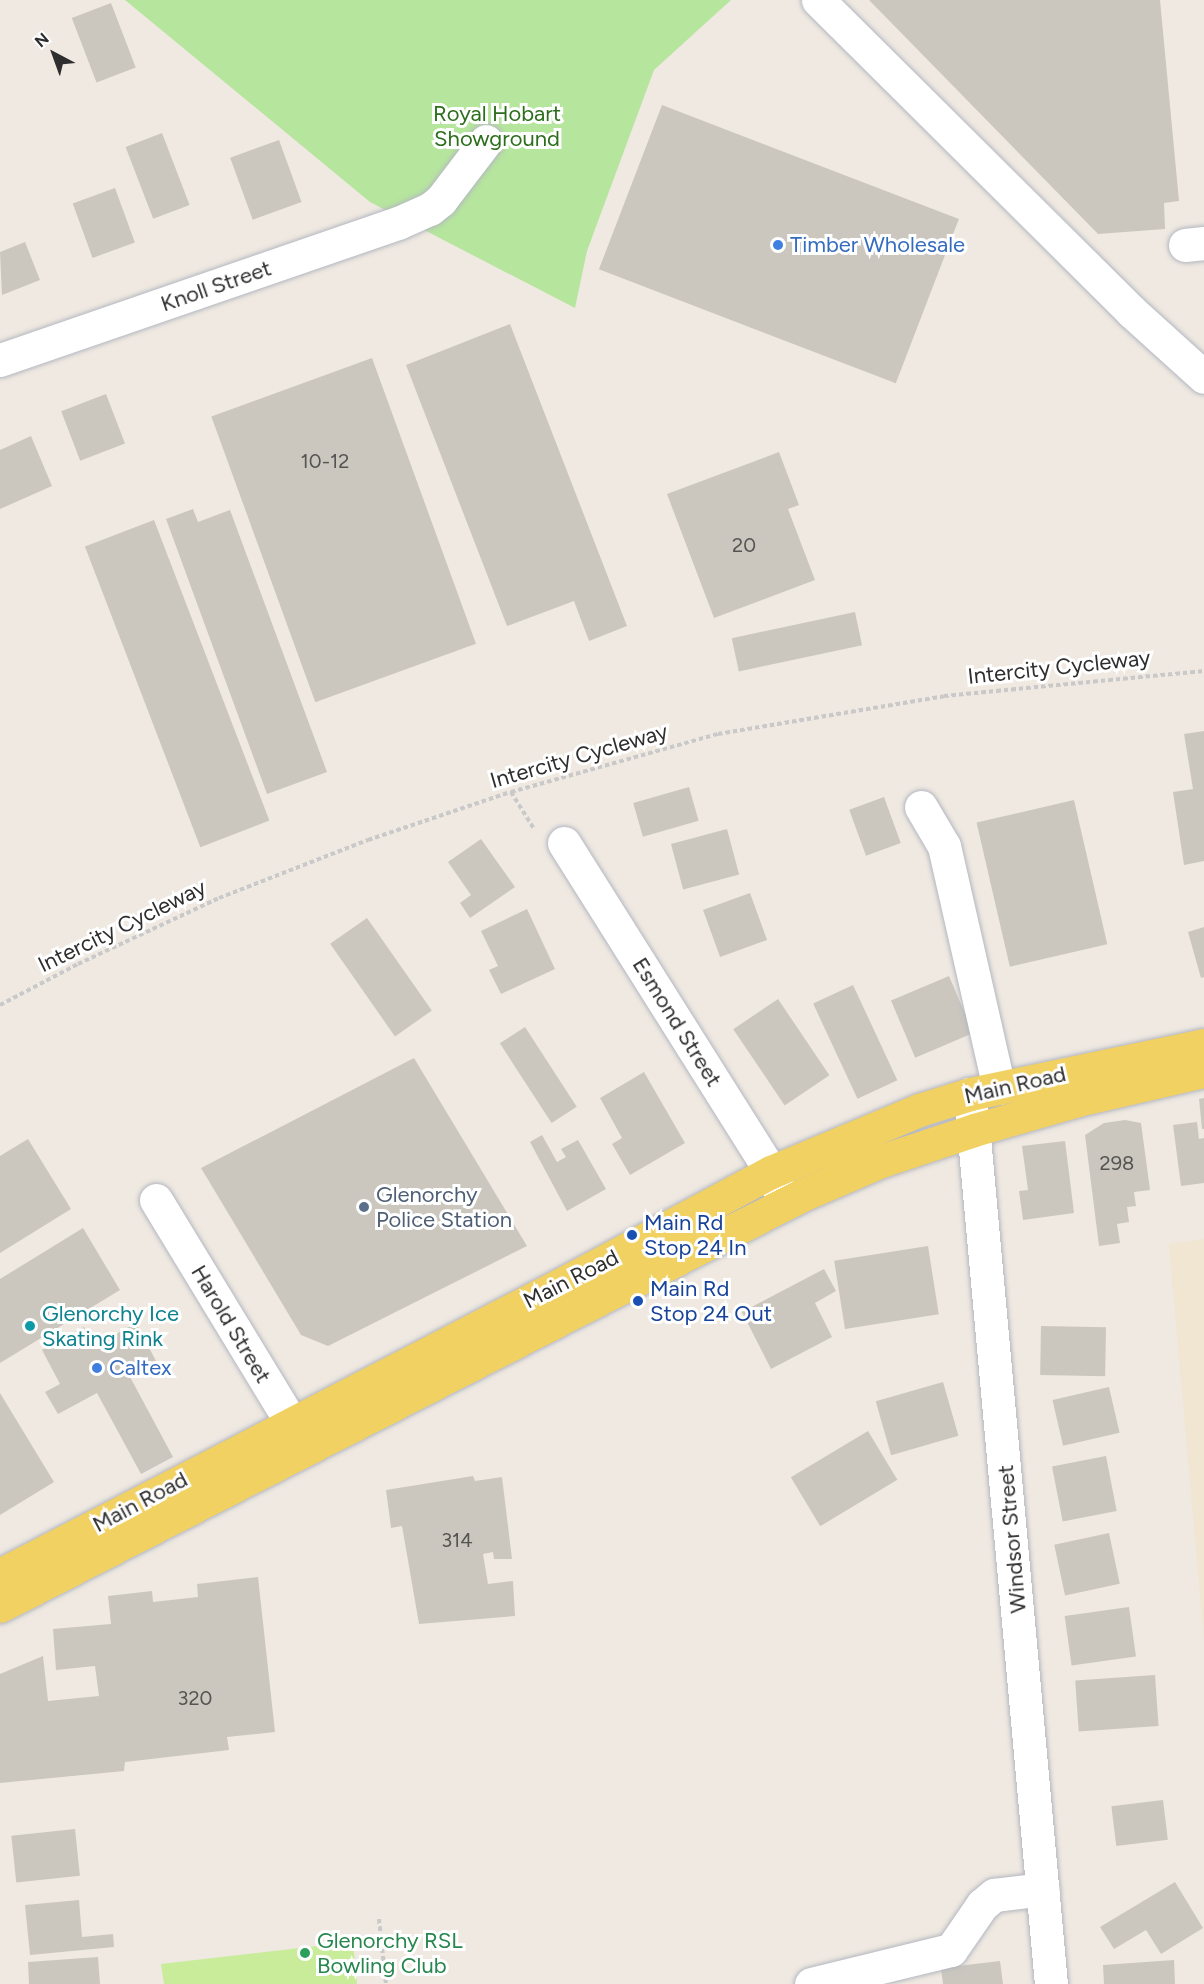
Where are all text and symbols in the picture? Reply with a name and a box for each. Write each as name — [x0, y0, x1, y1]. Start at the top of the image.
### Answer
north arrow — [24, 24, 84, 84]
text: N — [31, 29, 53, 51]
park label: Royal Hobart Showground — [433, 100, 561, 152]
place label: Timber Wholesale — [790, 232, 965, 258]
marker: Timber Wholesale — [771, 238, 785, 252]
street label: Knoll Street — [157, 255, 275, 317]
house number: 10-12 — [301, 449, 349, 473]
house number: 20 — [732, 533, 756, 557]
street label: Intercity Cycleway — [966, 644, 1152, 690]
street label: Intercity Cycleway — [487, 718, 671, 794]
street label: Intercity Cycleway — [34, 874, 210, 978]
street label: Esmond Street — [627, 953, 727, 1091]
street label: Main Road — [962, 1061, 1068, 1109]
house number: 298 — [1100, 1151, 1134, 1175]
place label: Glenorchy Police Station — [376, 1181, 512, 1232]
marker: Glenorchy Police Station — [357, 1200, 371, 1214]
place label: Main Rd Stop 24 In — [644, 1209, 747, 1260]
marker: Main Rd Stop 24 In — [625, 1228, 639, 1242]
street label: Main Road — [519, 1244, 623, 1314]
street label: Harold Street — [186, 1260, 276, 1388]
place label: Main Rd Stop 24 Out — [650, 1275, 772, 1326]
marker: Main Rd Stop 24 Out — [631, 1294, 645, 1308]
place label: Glenorchy Ice Skating Rink — [42, 1300, 179, 1352]
marker: Glenorchy Ice Skating Rink — [23, 1319, 37, 1333]
place label: Caltex — [109, 1355, 172, 1381]
marker: Caltex — [90, 1361, 104, 1375]
street label: Windsor Street — [992, 1464, 1032, 1614]
street label: Main Road — [88, 1466, 192, 1538]
house number: 314 — [441, 1528, 473, 1552]
house number: 320 — [178, 1686, 212, 1710]
place label: Glenorchy RSL Bowling Club — [317, 1927, 463, 1978]
marker: Glenorchy RSL Bowling Club — [298, 1946, 312, 1960]

